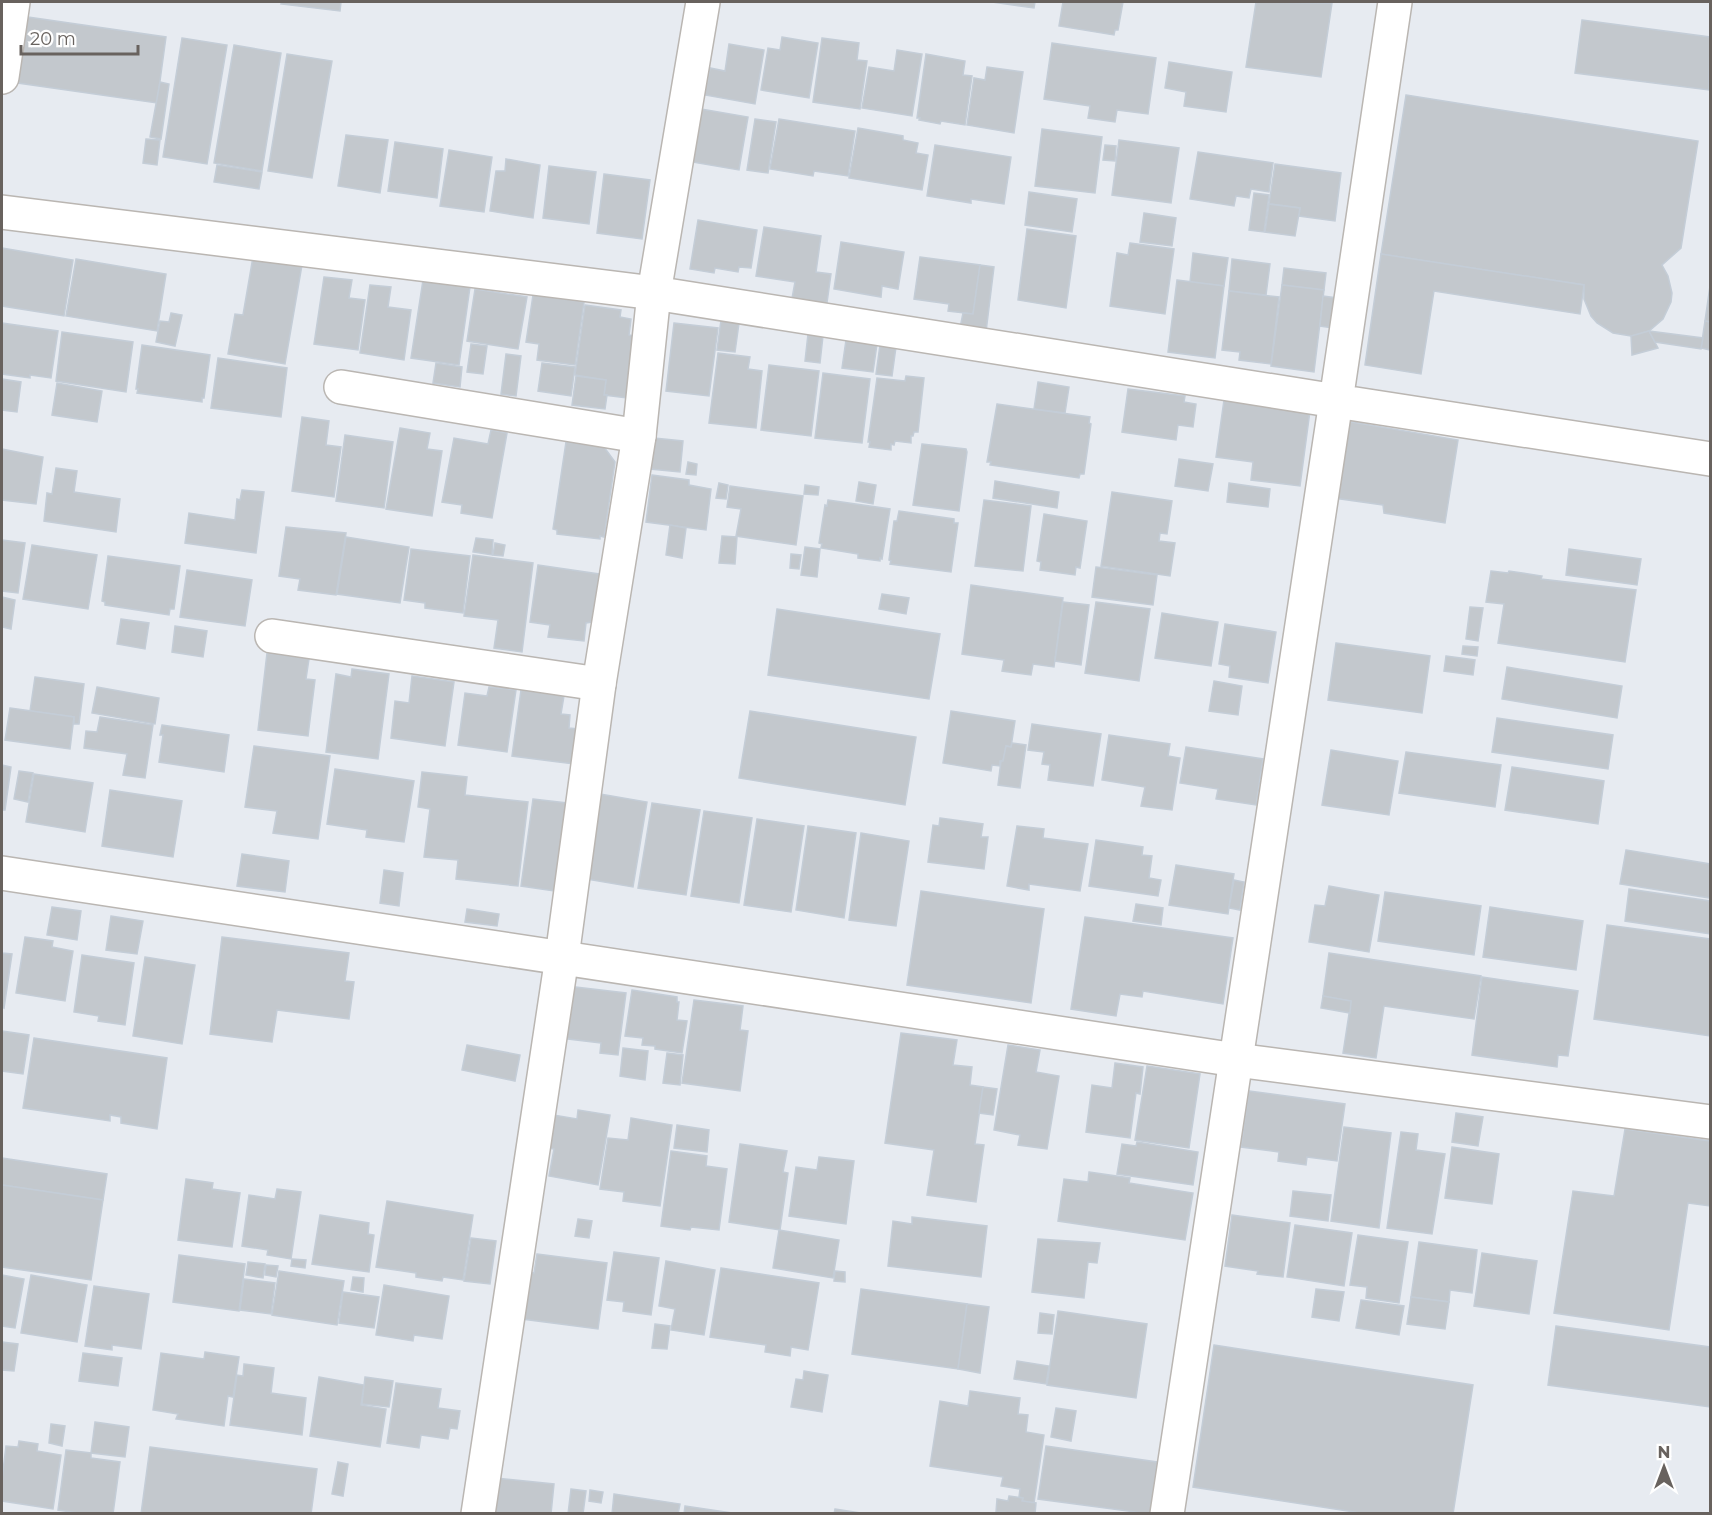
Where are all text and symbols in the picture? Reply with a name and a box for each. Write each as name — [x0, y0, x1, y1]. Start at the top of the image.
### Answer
scale bar — [21, 18, 138, 56]
text: 20 m — [30, 28, 76, 50]
north arrow — [1634, 1437, 1694, 1497]
text: N — [1658, 1443, 1670, 1462]

